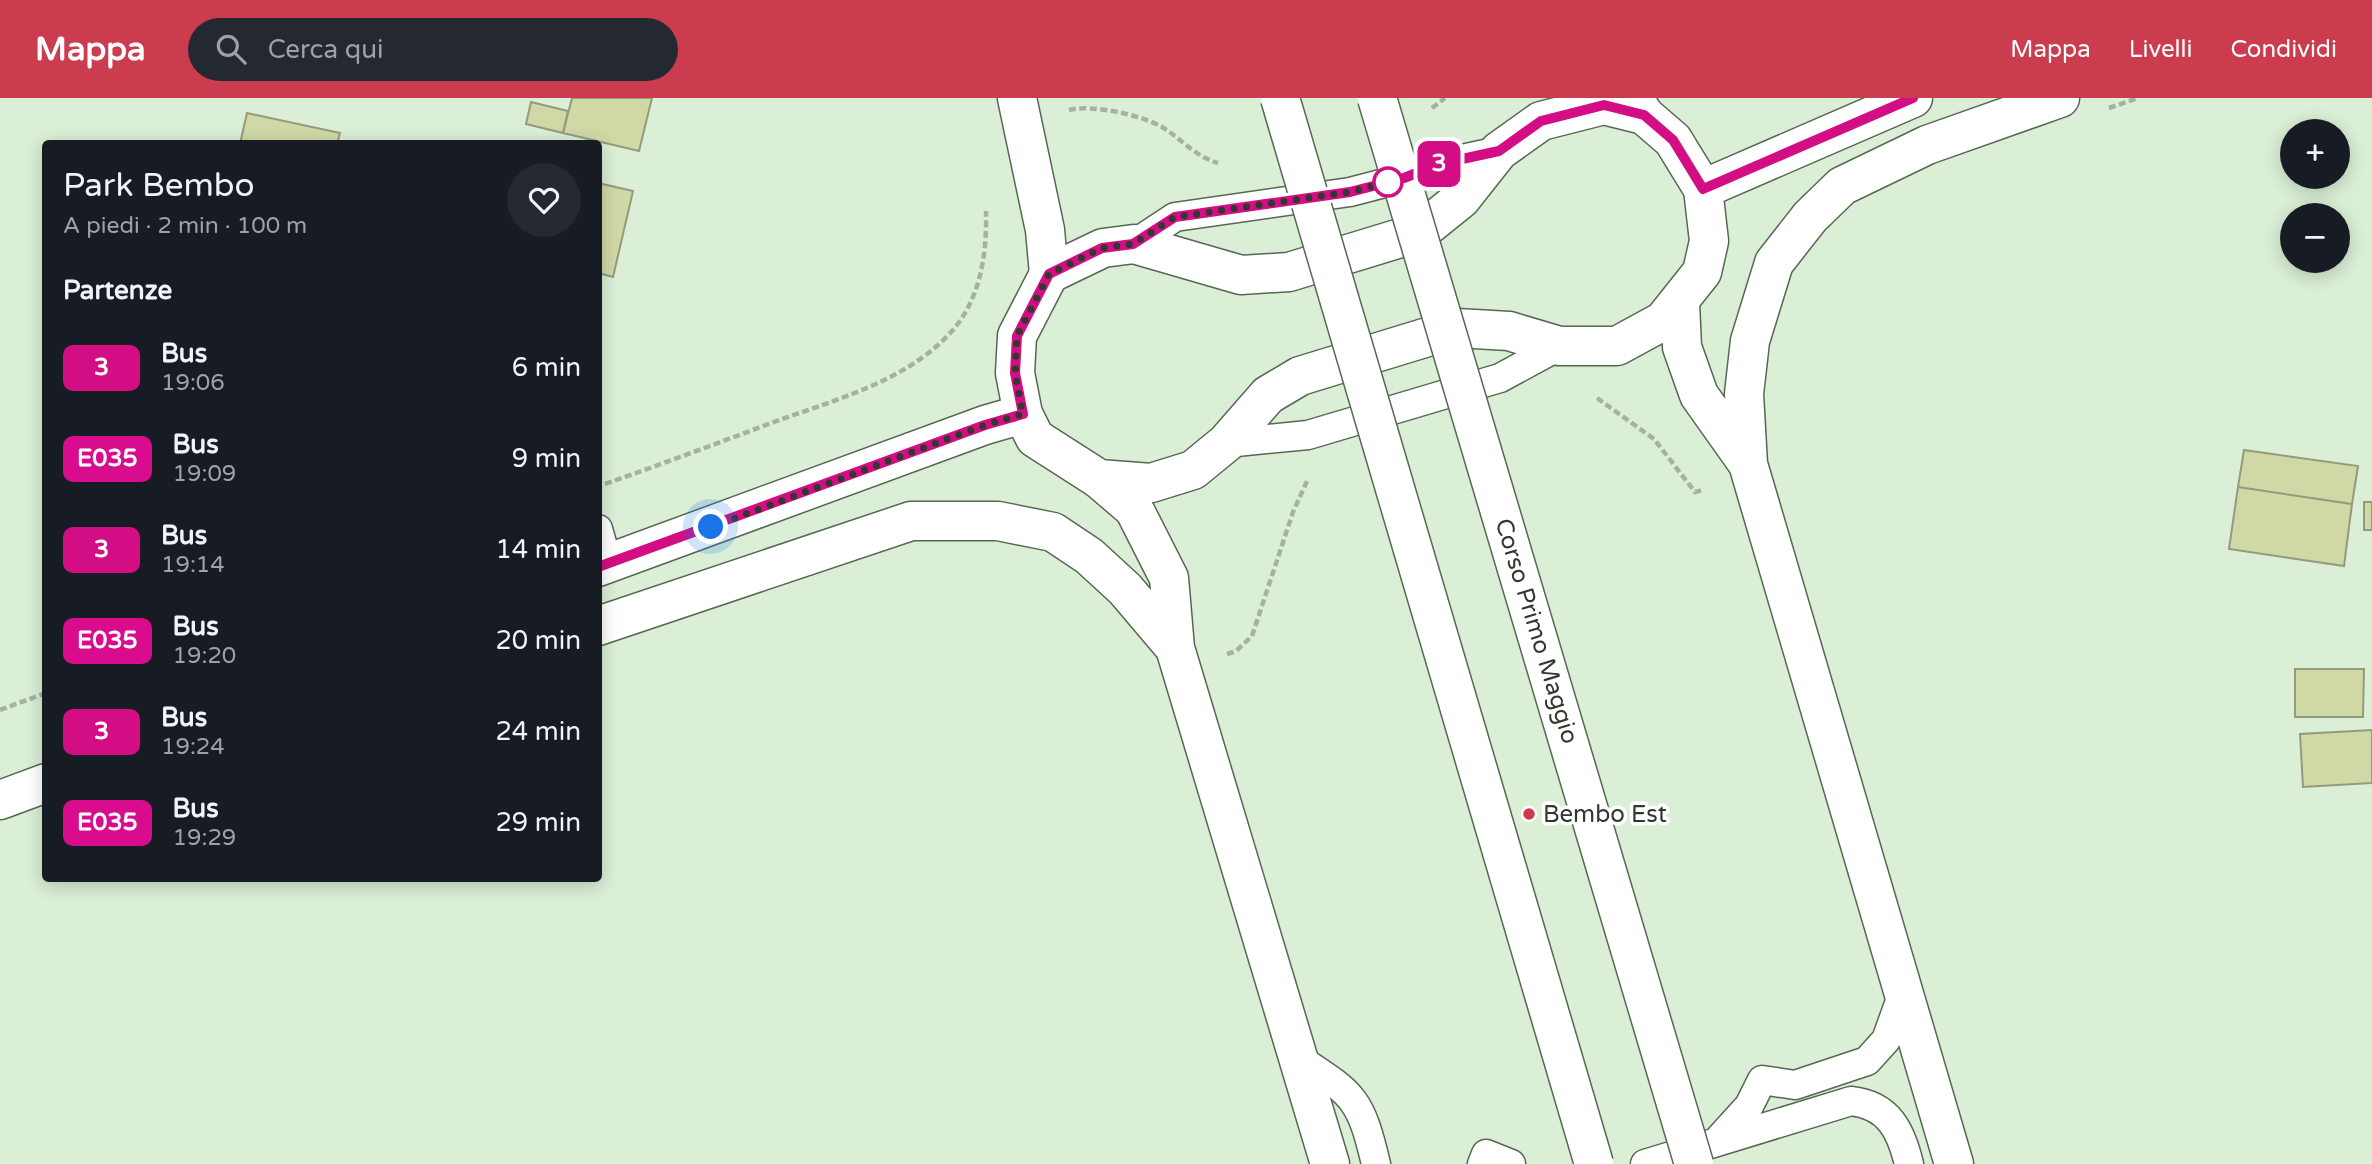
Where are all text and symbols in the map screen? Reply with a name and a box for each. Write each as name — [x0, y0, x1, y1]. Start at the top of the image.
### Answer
search box — [188, 18, 678, 81]
text: Mappa — [35, 30, 146, 69]
icon: search — [212, 30, 250, 68]
text: Cerca qui — [268, 34, 384, 65]
text: Mappa — [2010, 35, 2091, 64]
text: Livelli — [2129, 35, 2193, 64]
text: Condividi — [2231, 35, 2337, 64]
map controls — [2280, 119, 2350, 273]
button: + — [2280, 119, 2350, 189]
line badge: 3 — [1416, 141, 1462, 187]
text: 3 — [1431, 149, 1447, 178]
button: heart — [507, 163, 581, 237]
text: Park Bembo — [63, 166, 255, 205]
unlabelled marker — [1373, 167, 1403, 197]
button: − — [2280, 203, 2350, 273]
text: A piedi · 2 min · 100 m — [63, 212, 307, 240]
text: Partenze — [63, 275, 172, 306]
text: Bus — [161, 338, 207, 369]
text: 6 min — [512, 352, 581, 383]
text: 3 — [94, 353, 109, 382]
text: 19:06 — [161, 369, 225, 397]
text: Bus — [173, 429, 219, 460]
text: 9 min — [512, 443, 581, 474]
text: E035 — [77, 444, 138, 473]
text: 19:09 — [173, 460, 236, 488]
your location — [693, 509, 728, 544]
street label: Corso Primo Maggio — [1488, 515, 1585, 747]
text: Bus — [161, 520, 207, 551]
text: 14 min — [495, 534, 581, 565]
text: 3 — [94, 535, 109, 564]
text: 19:14 — [161, 551, 225, 579]
text: Bus — [173, 611, 219, 642]
text: 20 min — [495, 625, 581, 656]
text: E035 — [77, 626, 138, 655]
text: 19:20 — [173, 642, 236, 670]
text: Bus — [161, 702, 207, 733]
text: 24 min — [495, 716, 581, 747]
text: 3 — [94, 717, 109, 746]
text: 19:24 — [161, 733, 225, 761]
text: Bus — [173, 793, 219, 824]
place label: Bembo Est — [1543, 800, 1667, 829]
marker: Bembo Est — [1521, 806, 1537, 822]
text: 29 min — [495, 807, 581, 838]
text: E035 — [77, 808, 138, 837]
text: 19:29 — [173, 824, 236, 852]

